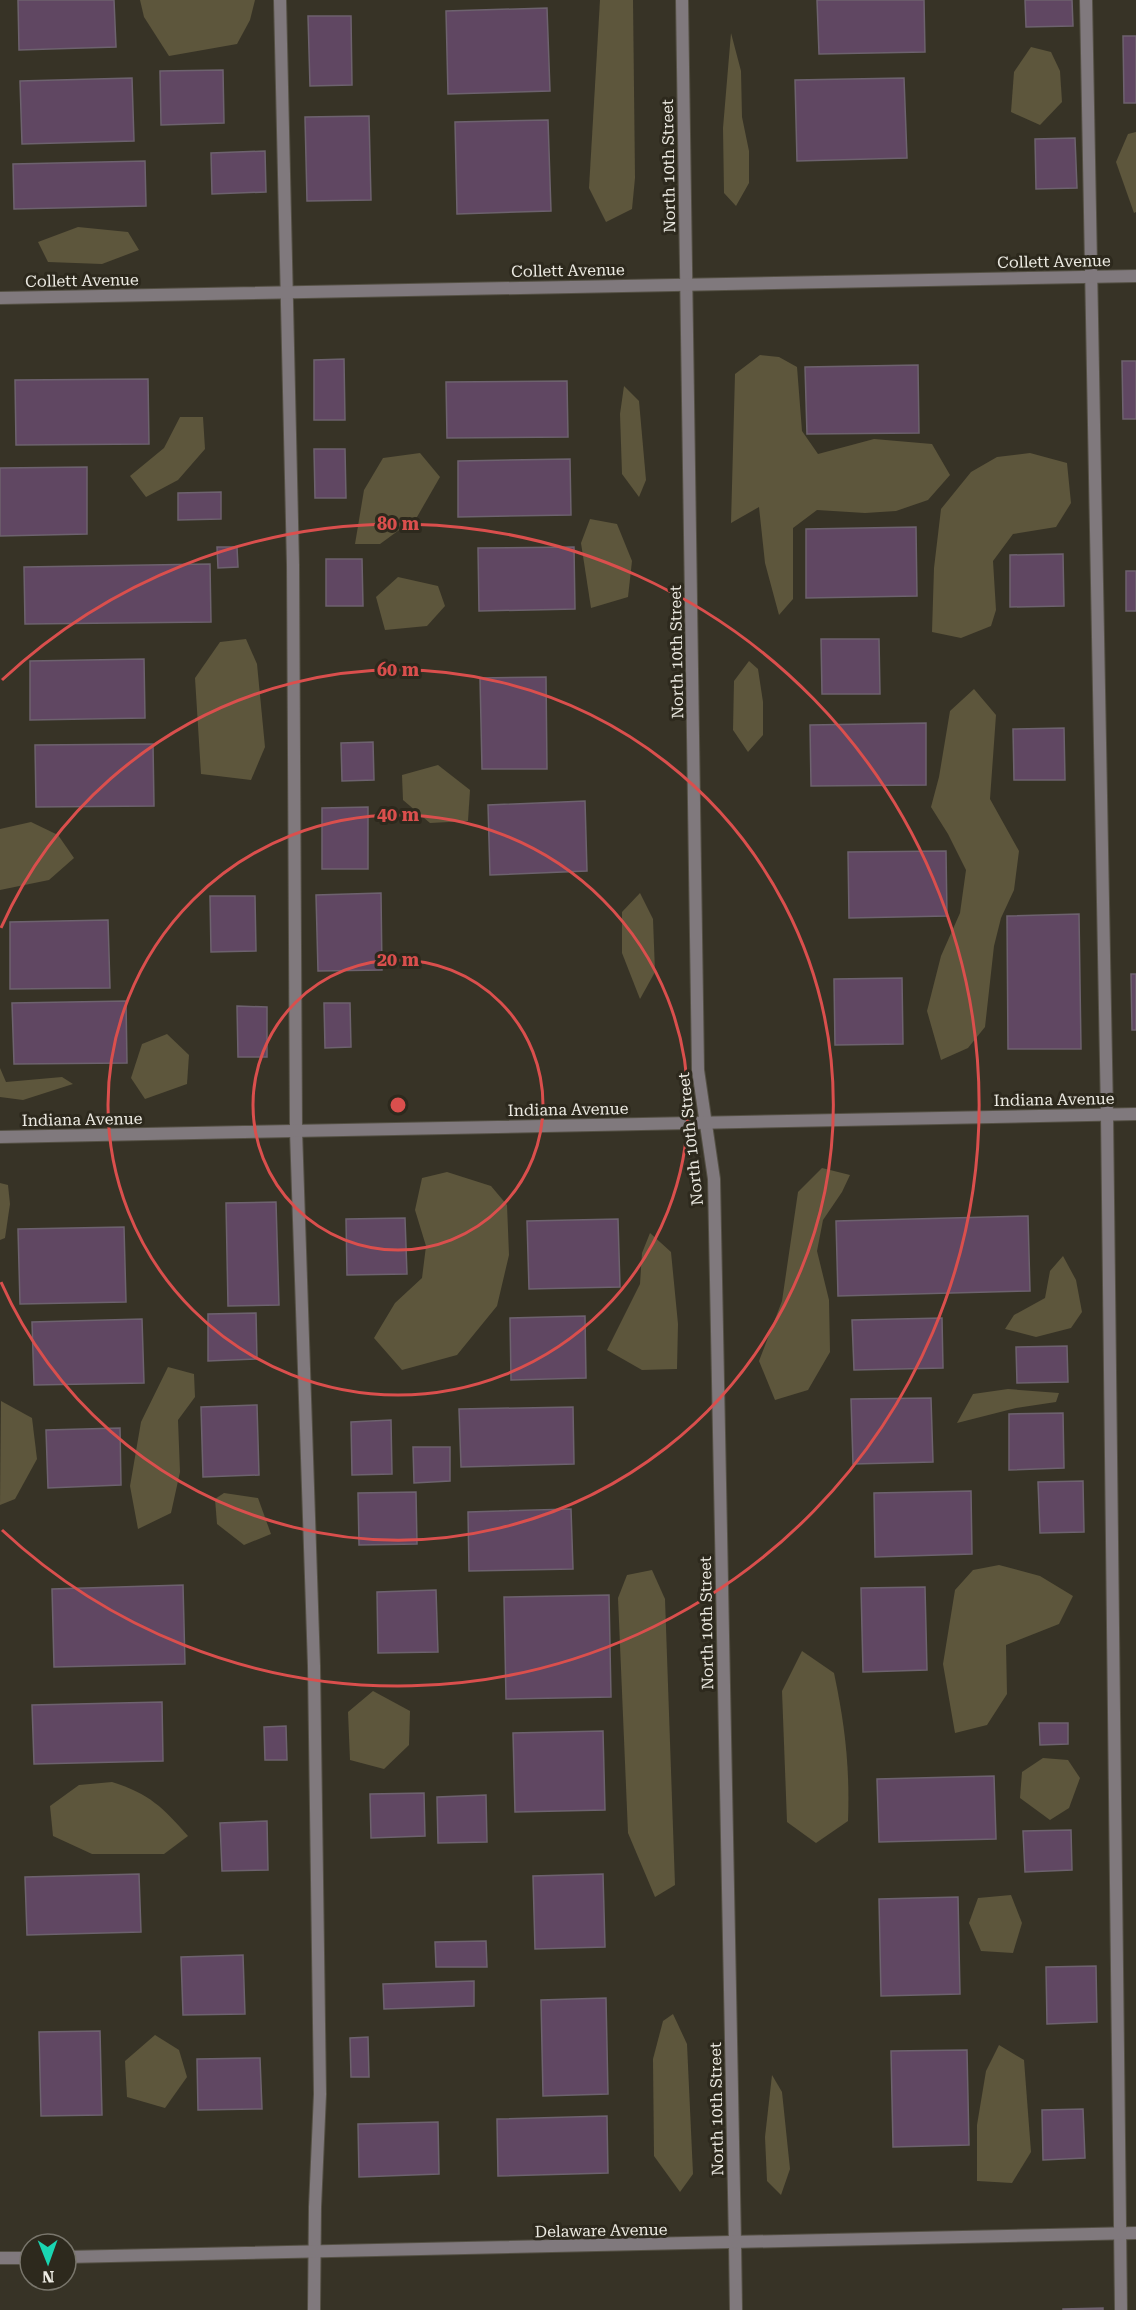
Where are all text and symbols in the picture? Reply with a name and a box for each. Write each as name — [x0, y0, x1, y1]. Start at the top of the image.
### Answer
street label: North 10th Street — [658, 99, 679, 233]
street label: Collett Avenue — [997, 251, 1111, 272]
street label: Collett Avenue — [511, 260, 625, 281]
street label: Collett Avenue — [25, 270, 139, 291]
text: 80 m — [377, 513, 420, 534]
street label: North 10th Street — [666, 585, 687, 719]
text: 60 m — [377, 659, 420, 680]
text: 40 m — [377, 804, 420, 825]
text: 20 m — [377, 949, 420, 970]
street label: North 10th Street — [674, 1071, 707, 1206]
street label: Indiana Avenue — [993, 1089, 1115, 1110]
centre of rings — [388, 1095, 408, 1115]
street label: Indiana Avenue — [507, 1099, 629, 1120]
street label: Indiana Avenue — [21, 1109, 143, 1130]
street label: North 10th Street — [696, 1556, 717, 1690]
street label: North 10th Street — [706, 2042, 727, 2176]
street label: Delaware Avenue — [535, 2220, 668, 2241]
north arrow — [18, 2232, 78, 2292]
text: N — [42, 2267, 55, 2286]

